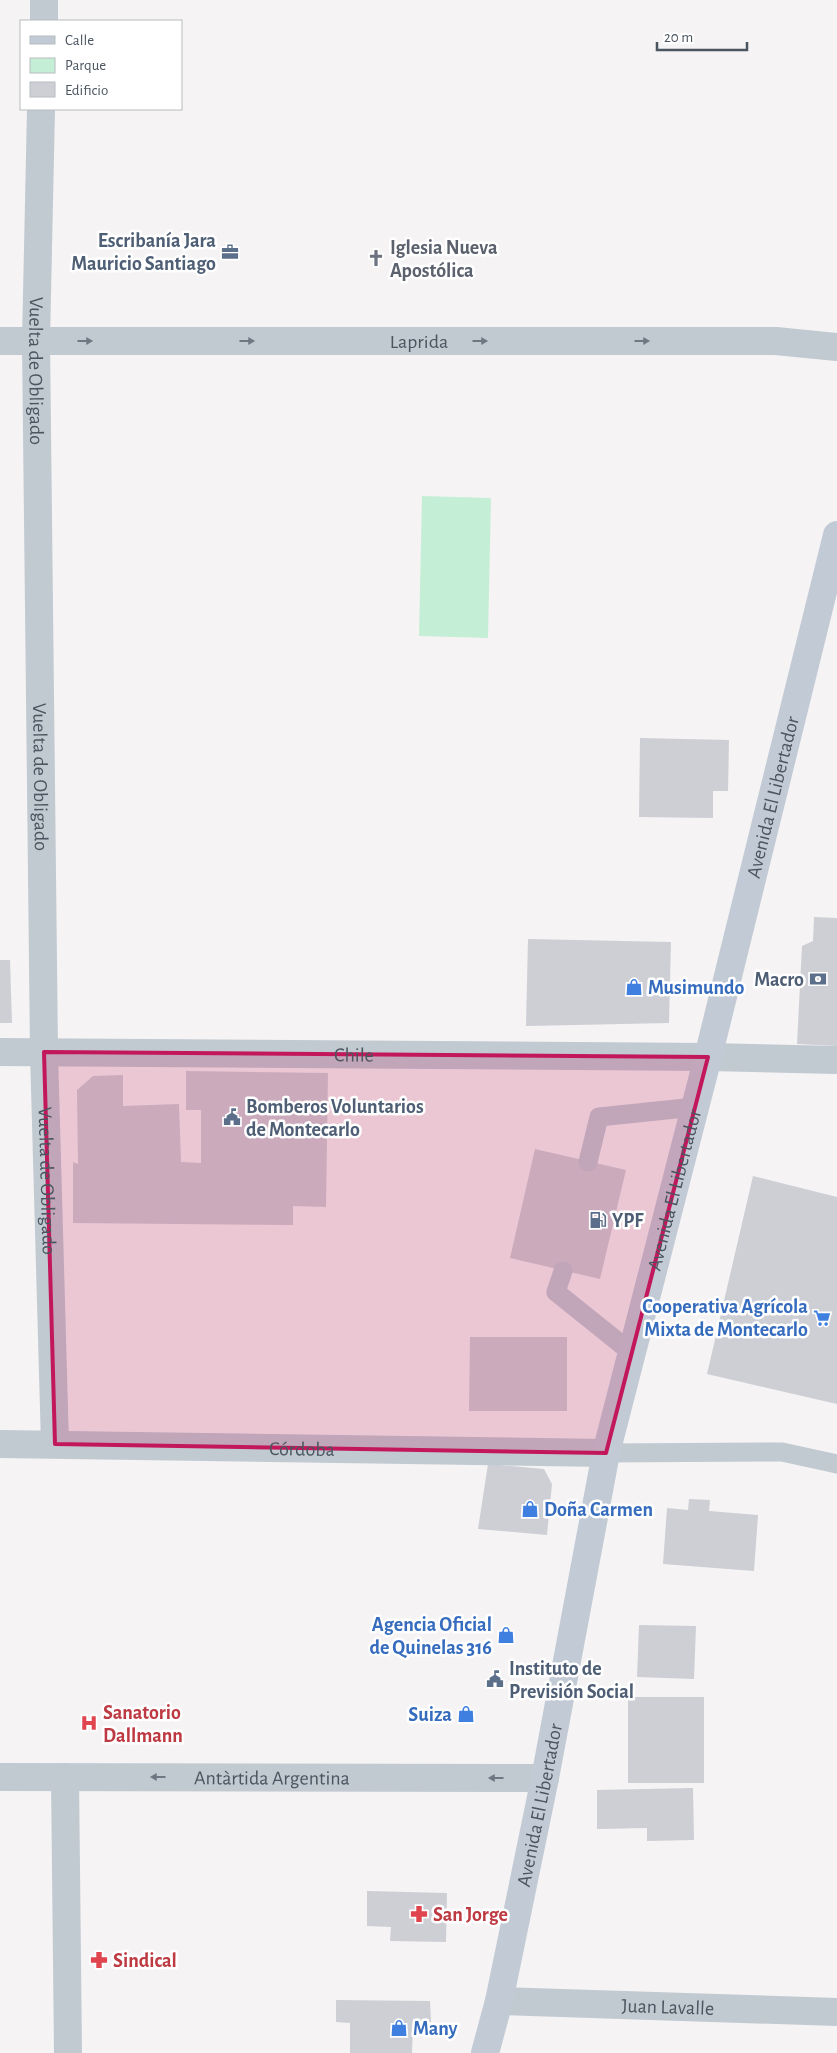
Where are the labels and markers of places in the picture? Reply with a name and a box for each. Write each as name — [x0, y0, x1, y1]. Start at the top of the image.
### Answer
place label: Escribanía Jara Mauricio Santiago — [71, 231, 216, 274]
place label: Iglesia Nueva Apostólica — [390, 238, 498, 281]
office icon: Escribanía Jara Mauricio Santiago — [220, 242, 240, 262]
church icon: Iglesia Nueva Apostólica — [366, 248, 386, 268]
bank icon: Macro — [808, 969, 828, 989]
place label: Macro — [754, 970, 804, 990]
shop icon: Musimundo — [624, 977, 644, 997]
place label: Musimundo — [648, 978, 745, 998]
place label: Bomberos Voluntarios de Montecarlo — [246, 1097, 424, 1140]
public building icon: Bomberos Voluntarios de Montecarlo — [222, 1107, 242, 1127]
fuel station icon: YPF — [588, 1210, 608, 1230]
place label: YPF — [612, 1211, 644, 1231]
place label: Cooperativa Agrícola Mixta de Montecarlo — [642, 1297, 808, 1340]
supermarket icon: Cooperativa Agrícola Mixta de Montecarlo — [812, 1308, 832, 1328]
shop icon: Doña Carmen — [520, 1499, 540, 1519]
place label: Doña Carmen — [544, 1500, 653, 1520]
place label: Agencia Oficial de Quinelas 316 — [369, 1615, 492, 1659]
shop icon: Agencia Oficial de Quinelas 316 — [496, 1625, 516, 1645]
place label: Instituto de Previsión Social — [509, 1659, 634, 1702]
public building icon: Instituto de Previsión Social — [485, 1669, 505, 1689]
place label: Sanatorio Dallmann — [103, 1703, 183, 1746]
shop icon: Suiza — [456, 1704, 476, 1724]
place label: Suiza — [408, 1705, 452, 1725]
hospital icon: Sanatorio Dallmann — [79, 1713, 99, 1733]
pharmacy icon: San Jorge — [409, 1904, 429, 1924]
place label: San Jorge — [433, 1905, 508, 1925]
pharmacy icon: Sindical — [89, 1950, 109, 1970]
place label: Sindical — [113, 1951, 177, 1971]
shop icon: Many — [389, 2018, 409, 2038]
place label: Many — [413, 2019, 458, 2039]

